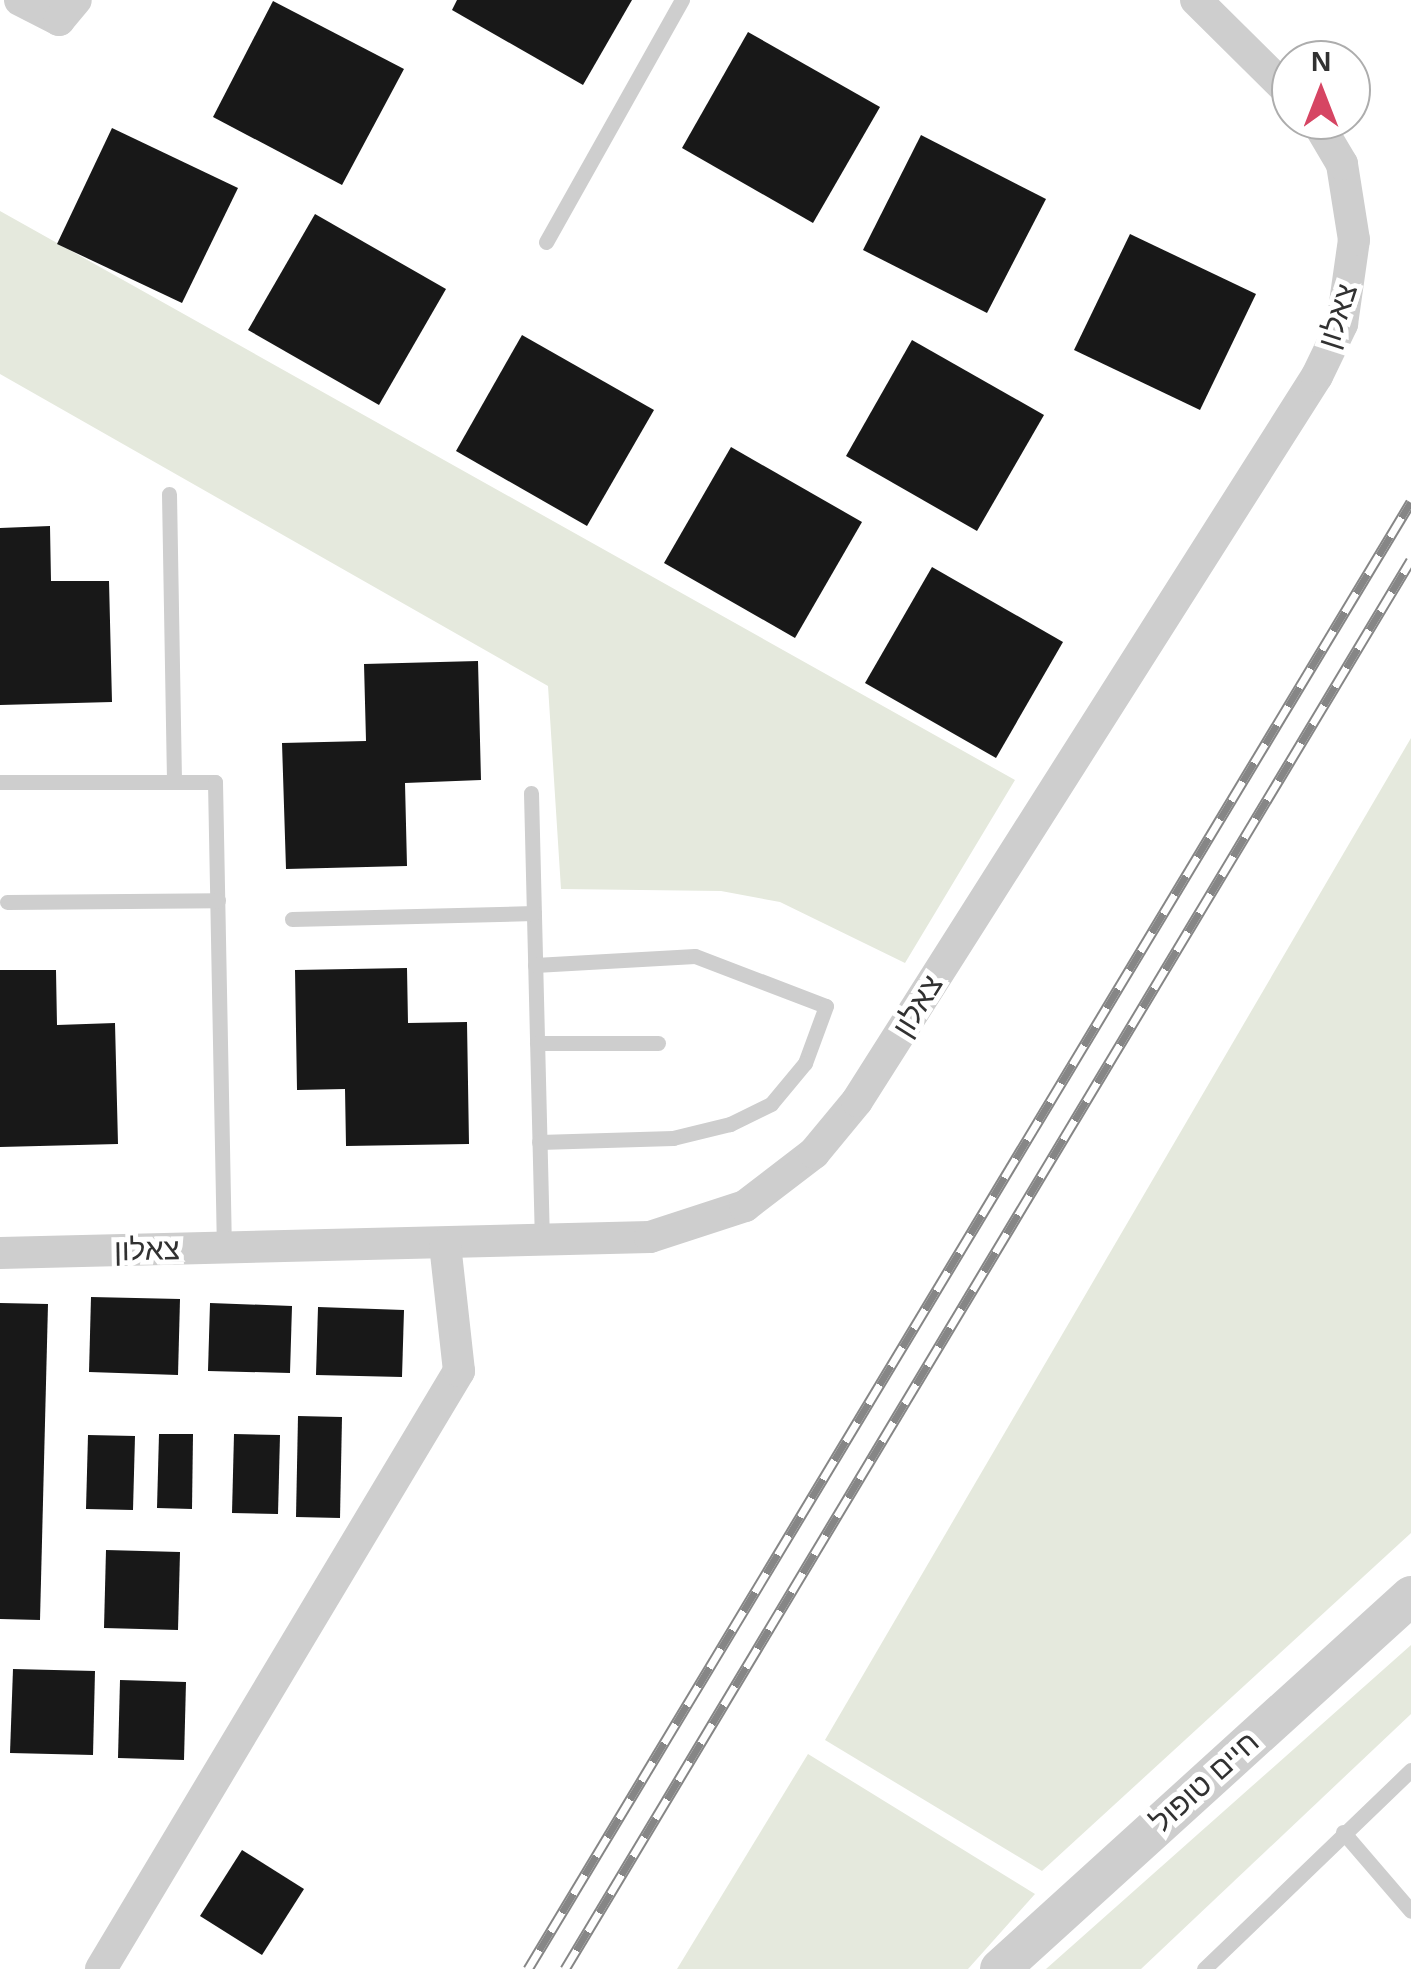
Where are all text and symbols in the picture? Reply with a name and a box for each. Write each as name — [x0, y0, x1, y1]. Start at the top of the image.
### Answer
north arrow — [1271, 40, 1371, 140]
text: N — [1311, 46, 1331, 77]
street label: צאלון — [1311, 279, 1365, 353]
street label: צאלון — [885, 968, 951, 1044]
street label: צאלון — [114, 1231, 180, 1269]
street label: חיים טופול — [1144, 1724, 1266, 1840]

